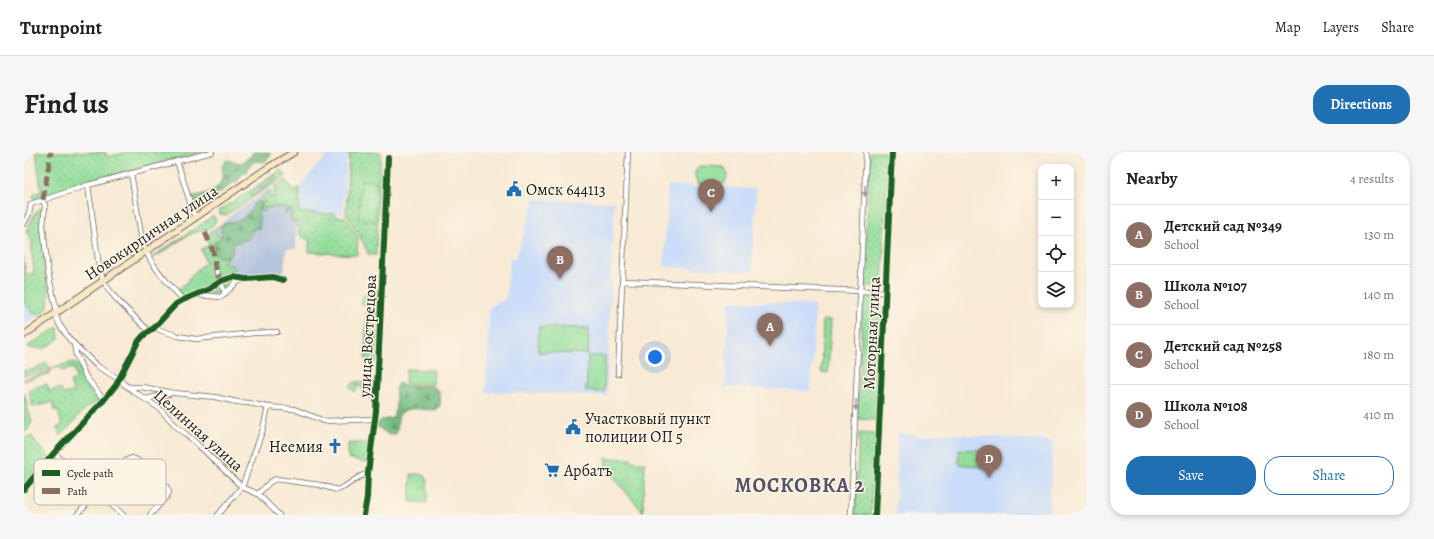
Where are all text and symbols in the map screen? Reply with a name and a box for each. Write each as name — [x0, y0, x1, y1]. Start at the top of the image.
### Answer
text: Turnpoint — [20, 15, 102, 41]
text: Map — [1275, 18, 1301, 37]
text: Layers — [1323, 18, 1359, 37]
text: Share — [1381, 18, 1414, 37]
text: Find us — [24, 85, 109, 123]
button: Directions — [1313, 85, 1410, 124]
map controls — [1038, 164, 1074, 308]
button: + — [1038, 164, 1074, 200]
text: Nearby — [1126, 167, 1177, 190]
text: 4 results — [1350, 170, 1394, 187]
place label: Омск 644113 — [526, 179, 606, 201]
pin: C — [698, 179, 724, 212]
street label: Новокирпичная улица — [81, 180, 223, 286]
public building icon: Омск 644113 — [505, 180, 523, 198]
one-way arrow — [862, 185, 868, 198]
button: − — [1038, 200, 1074, 236]
text: Детский сад №349 — [1164, 216, 1282, 236]
text: A — [1135, 226, 1143, 243]
text: 130 m — [1364, 226, 1394, 243]
button: locate — [1038, 236, 1074, 272]
text: School — [1164, 236, 1199, 253]
pin: B — [547, 246, 573, 279]
button: layers — [1038, 272, 1074, 308]
street label: улица Вострецова — [354, 273, 382, 399]
street label: Моторная улица — [858, 275, 886, 390]
text: Школа №107 — [1164, 276, 1247, 296]
text: B — [1135, 286, 1143, 303]
text: 140 m — [1363, 286, 1394, 303]
text: School — [1164, 296, 1199, 313]
pin: A — [757, 313, 783, 346]
text: Детский сад №258 — [1164, 336, 1282, 356]
text: C — [1135, 346, 1143, 363]
text: 180 m — [1363, 346, 1394, 363]
your location — [645, 347, 665, 367]
text: School — [1164, 356, 1199, 373]
street label: Целинная улица — [149, 385, 248, 477]
text: Школа №108 — [1164, 396, 1248, 416]
one-way arrow — [853, 399, 859, 412]
text: D — [1134, 406, 1144, 423]
text: 410 m — [1363, 406, 1394, 423]
place label: Участковый пункт полиции ОП 5 — [585, 408, 711, 448]
text: School — [1164, 416, 1199, 433]
public building icon: Участковый пункт полиции ОП 5 — [564, 418, 582, 436]
place label: Неемия — [269, 436, 323, 458]
church icon: Неемия — [326, 437, 344, 455]
pin: D — [976, 445, 1002, 478]
button: Save — [1126, 456, 1256, 495]
button: Share — [1264, 456, 1394, 495]
legend — [34, 459, 166, 505]
place label: Арбатъ — [563, 460, 612, 482]
supermarket icon: Арбатъ — [543, 461, 561, 479]
text: Cycle path — [67, 466, 114, 481]
district label: МОСКОВКА 2 — [735, 472, 865, 499]
text: Path — [67, 484, 88, 499]

